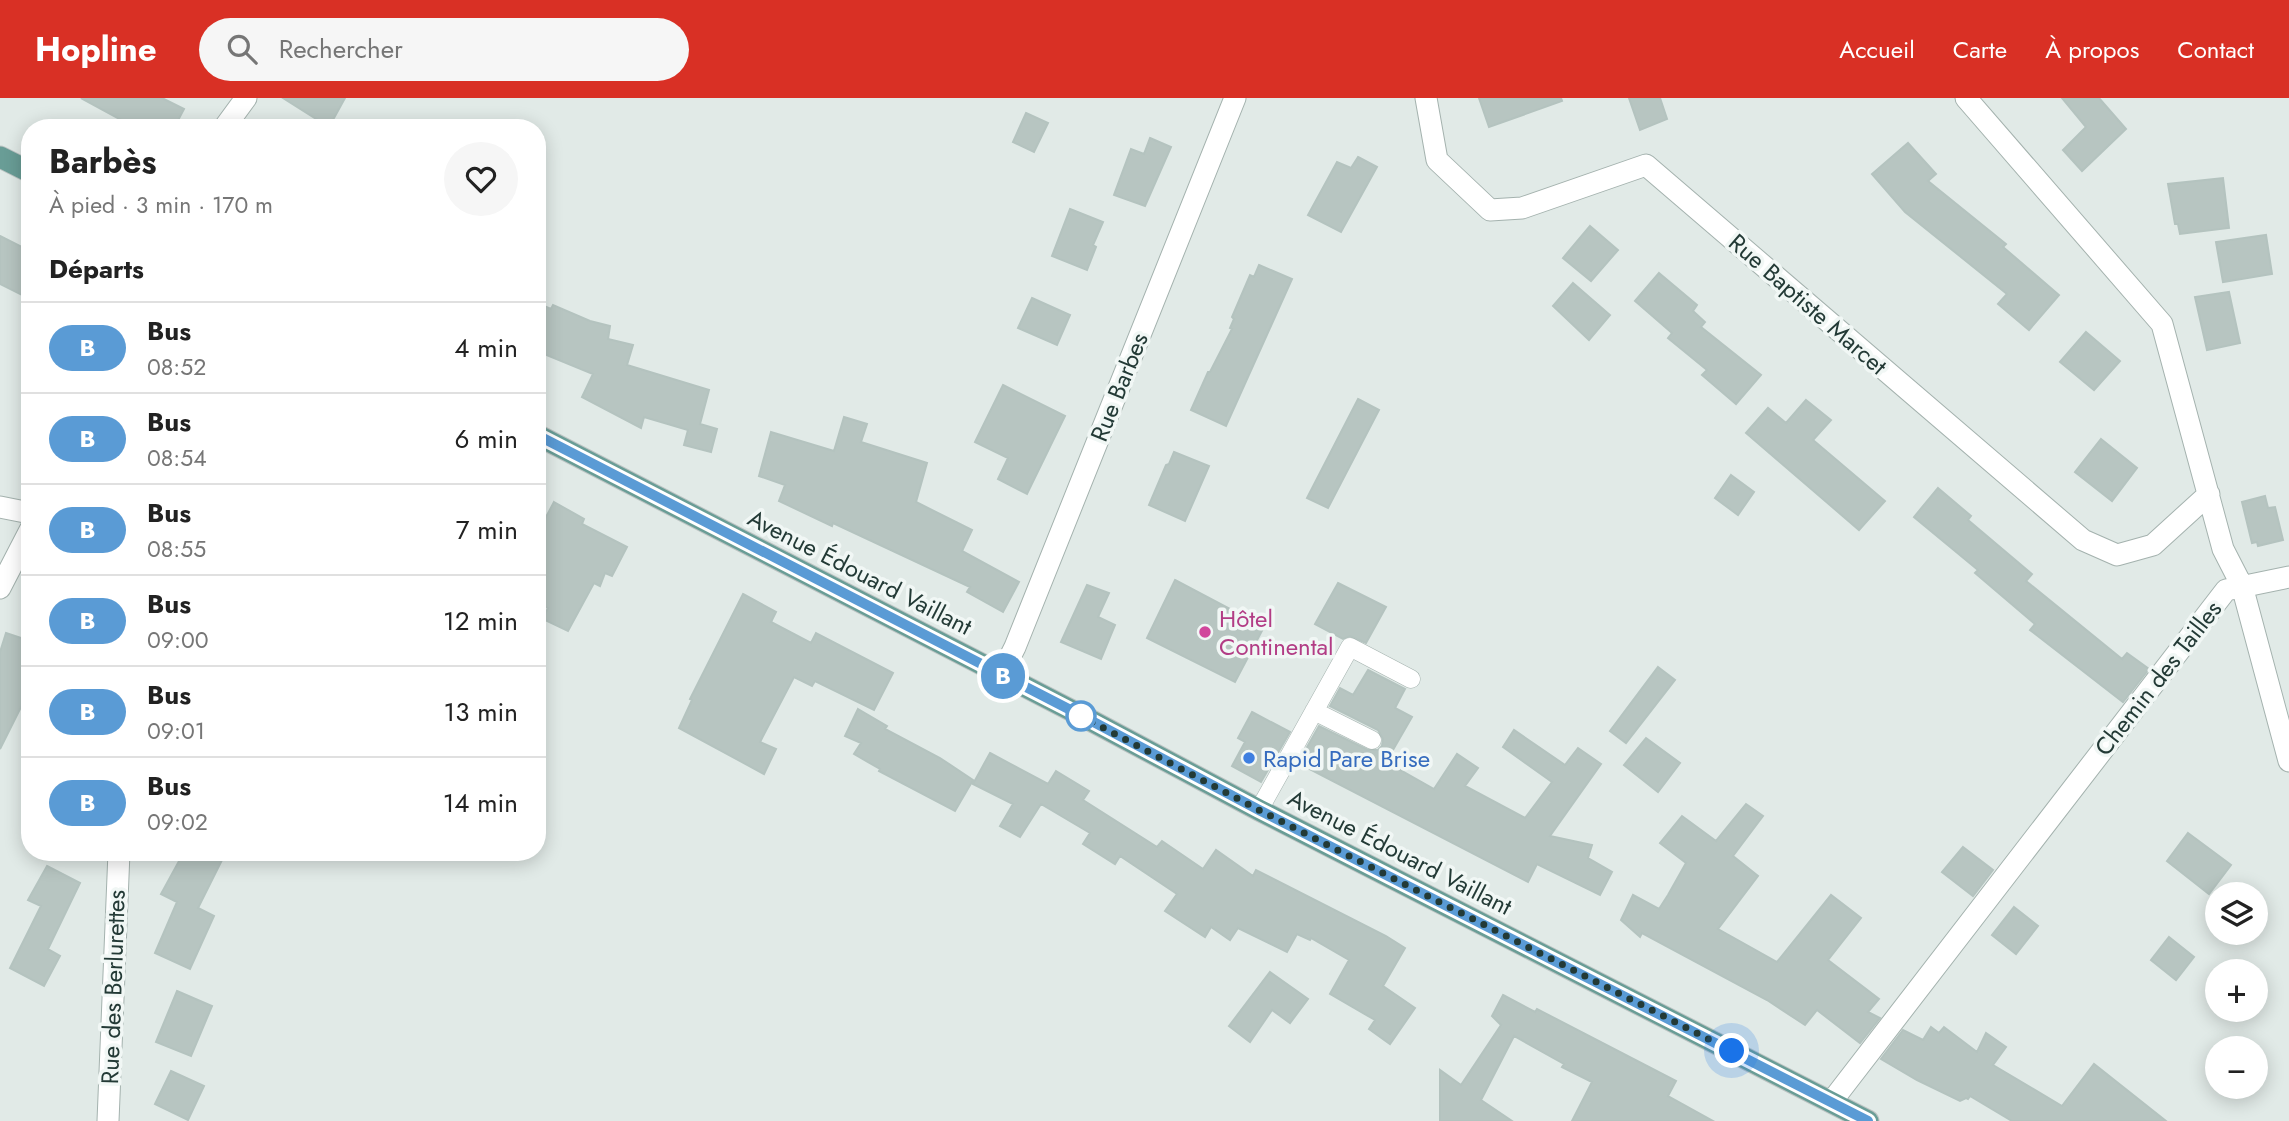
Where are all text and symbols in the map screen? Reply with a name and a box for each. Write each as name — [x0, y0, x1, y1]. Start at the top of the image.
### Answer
search box — [199, 18, 689, 81]
text: Hopline — [35, 26, 157, 73]
icon: search — [223, 30, 261, 68]
text: Rechercher — [279, 30, 403, 68]
text: Accueil — [1839, 32, 1915, 67]
text: Carte — [1953, 32, 2007, 67]
text: À propos — [2045, 32, 2139, 67]
text: Contact — [2177, 32, 2254, 67]
text: Barbès — [49, 138, 157, 185]
button: heart — [444, 142, 518, 216]
text: À pied · 3 min · 170 m — [49, 188, 273, 222]
street label: Rue Baptiste Marcet — [1721, 225, 1895, 383]
text: Départs — [49, 250, 144, 288]
text: Bus — [147, 312, 191, 350]
street label: Rue Barbes — [1081, 327, 1157, 447]
text: 4 min — [454, 329, 518, 367]
text: B — [80, 330, 95, 365]
text: 08:52 — [147, 350, 206, 384]
text: Bus — [147, 403, 191, 441]
text: 6 min — [455, 420, 518, 458]
text: B — [80, 421, 95, 456]
text: 08:54 — [147, 441, 207, 475]
text: Bus — [147, 494, 191, 532]
street label: Avenue Édouard Vaillant — [742, 500, 978, 644]
text: 7 min — [456, 511, 518, 549]
text: B — [80, 512, 95, 547]
text: 08:55 — [147, 532, 206, 566]
text: Bus — [147, 585, 191, 623]
street label: Chemin des Tailles — [2086, 593, 2230, 763]
place label: Hôtel Continental — [1219, 601, 1334, 664]
text: 12 min — [443, 602, 518, 640]
text: B — [80, 603, 95, 638]
text: 09:00 — [147, 623, 209, 657]
marker: Hôtel Continental — [1197, 624, 1213, 640]
line badge: B — [980, 653, 1026, 699]
text: B — [995, 658, 1011, 693]
text: Bus — [147, 676, 191, 714]
text: 13 min — [444, 693, 518, 731]
text: B — [80, 694, 95, 729]
unlabelled marker — [1066, 701, 1096, 731]
text: 09:01 — [147, 714, 205, 748]
place label: Rapid Pare Brise — [1263, 741, 1430, 776]
marker: Rapid Pare Brise — [1241, 750, 1257, 766]
text: Bus — [147, 767, 191, 805]
street label: Avenue Édouard Vaillant — [1282, 780, 1518, 924]
text: 14 min — [443, 784, 518, 822]
text: B — [80, 785, 95, 820]
text: 09:02 — [147, 805, 208, 839]
map controls — [2205, 882, 2268, 1099]
button: layers — [2205, 882, 2268, 945]
street label: Rue des Berlurettes — [92, 889, 134, 1085]
button: + — [2205, 959, 2268, 1022]
your location — [1714, 1033, 1749, 1068]
button: − — [2205, 1036, 2268, 1099]

